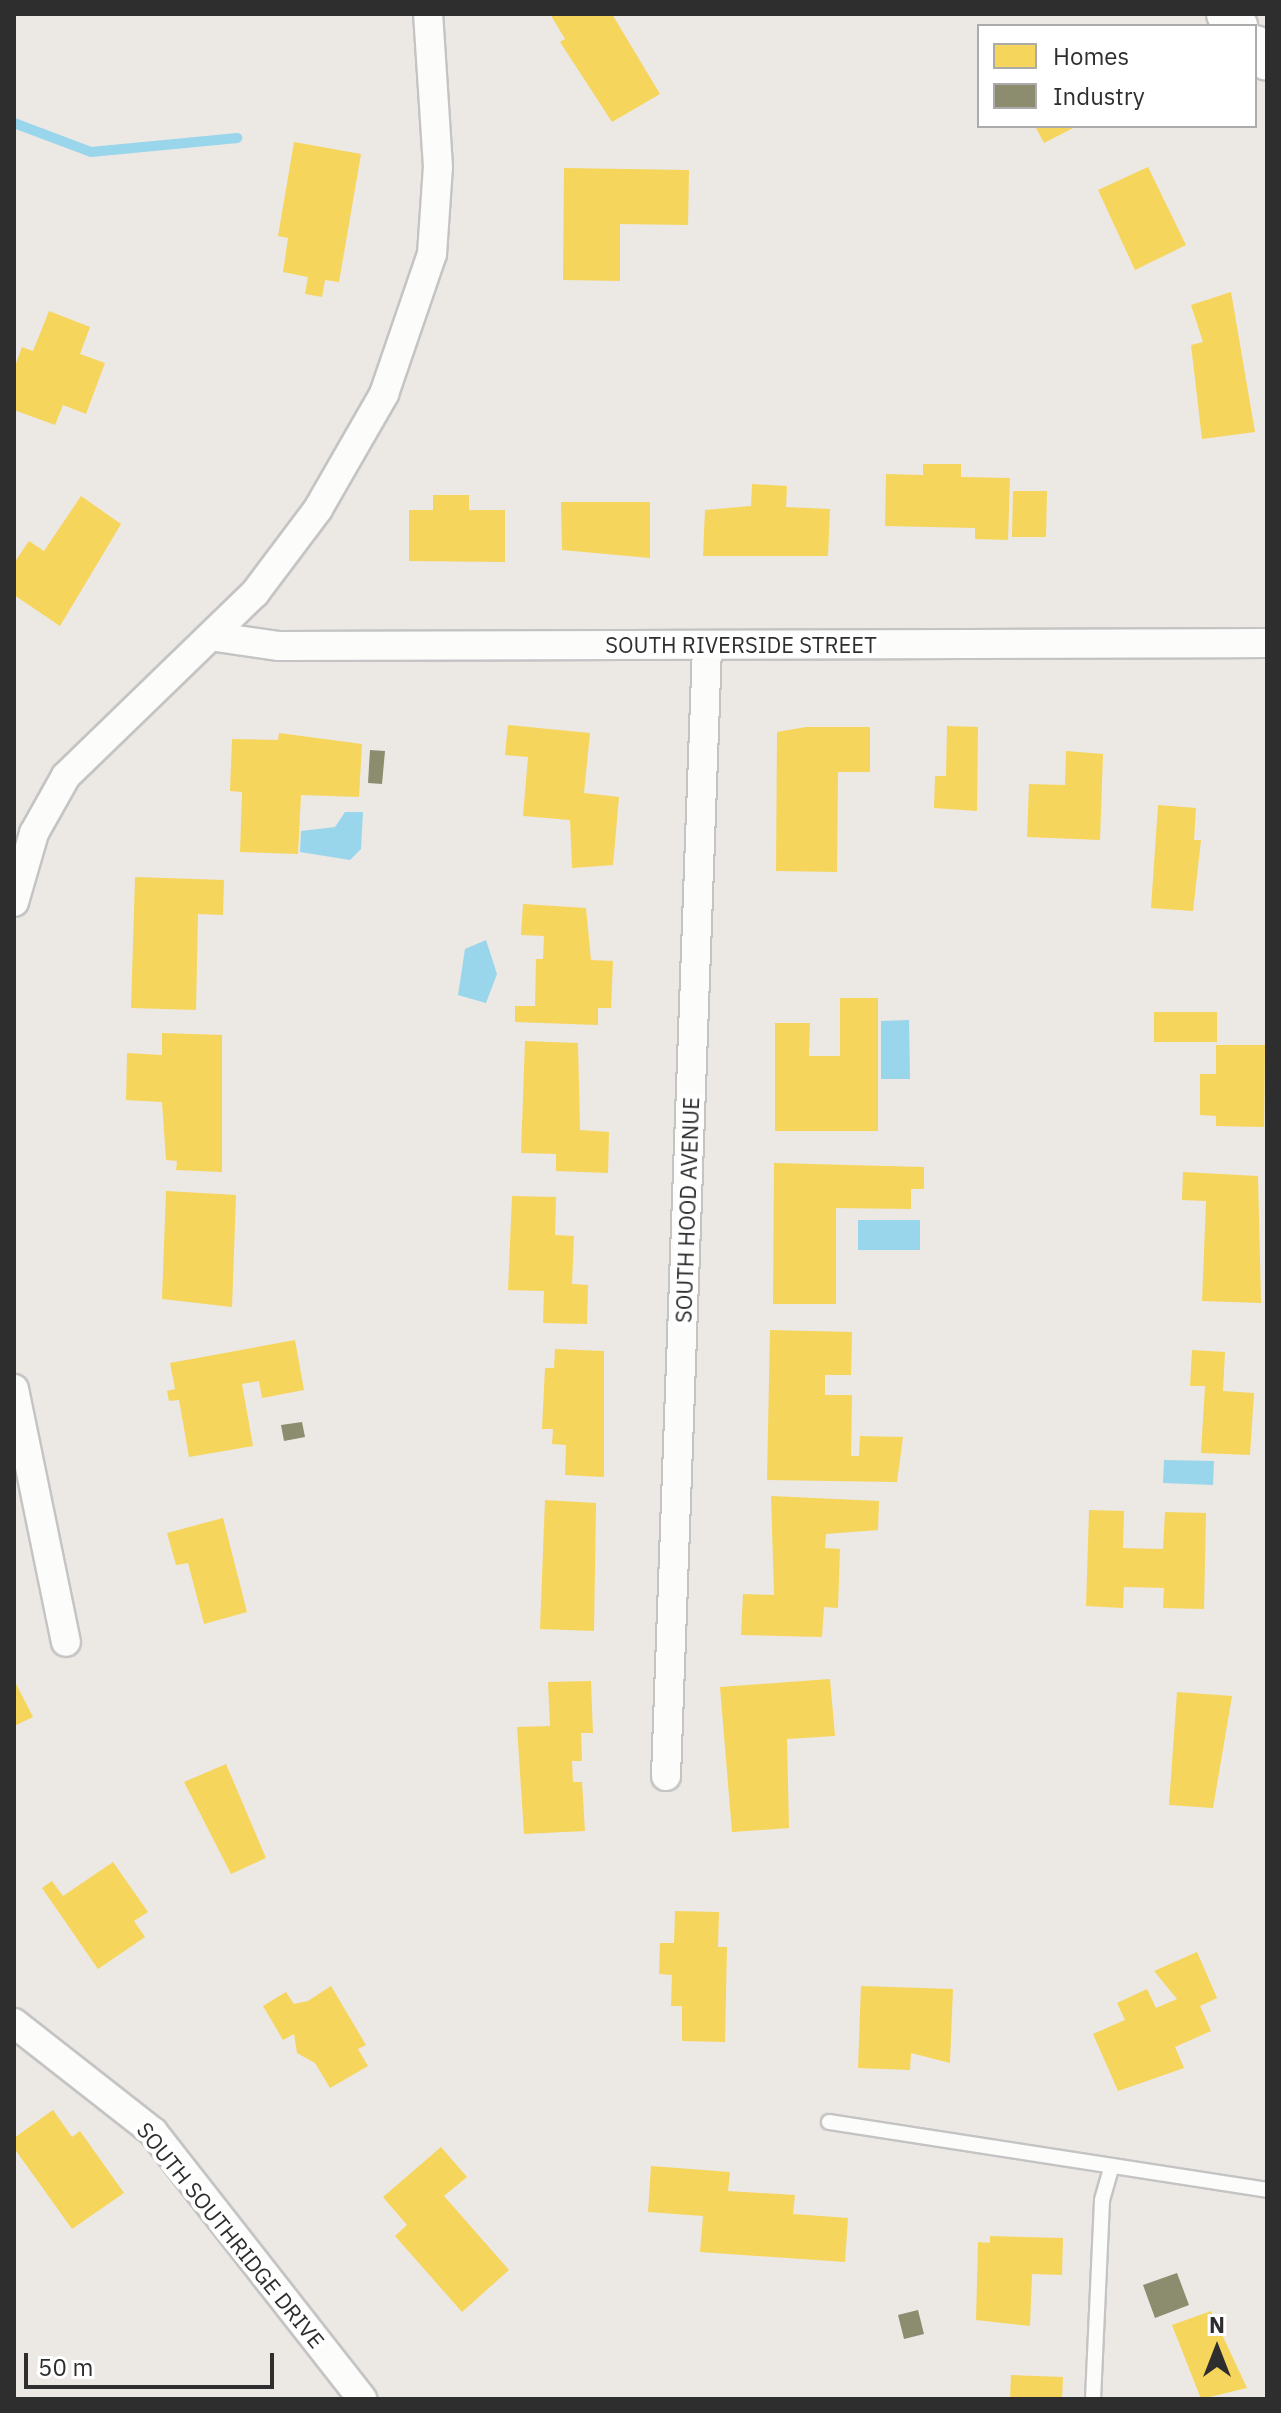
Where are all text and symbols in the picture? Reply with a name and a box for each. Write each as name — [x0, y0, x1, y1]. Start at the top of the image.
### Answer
legend — [977, 24, 1257, 128]
text: Homes — [1053, 40, 1129, 72]
text: Industry — [1053, 80, 1145, 112]
street label: SOUTH RIVERSIDE STREET — [605, 632, 877, 658]
street label: SOUTH HOOD AVENUE — [670, 1097, 704, 1323]
street label: SOUTH SOUTHRIDGE DRIVE — [132, 2117, 330, 2353]
north arrow — [1177, 2309, 1257, 2389]
text: N — [1209, 2310, 1225, 2339]
scale bar — [28, 2337, 278, 2387]
text: 50 m — [38, 2351, 93, 2383]

